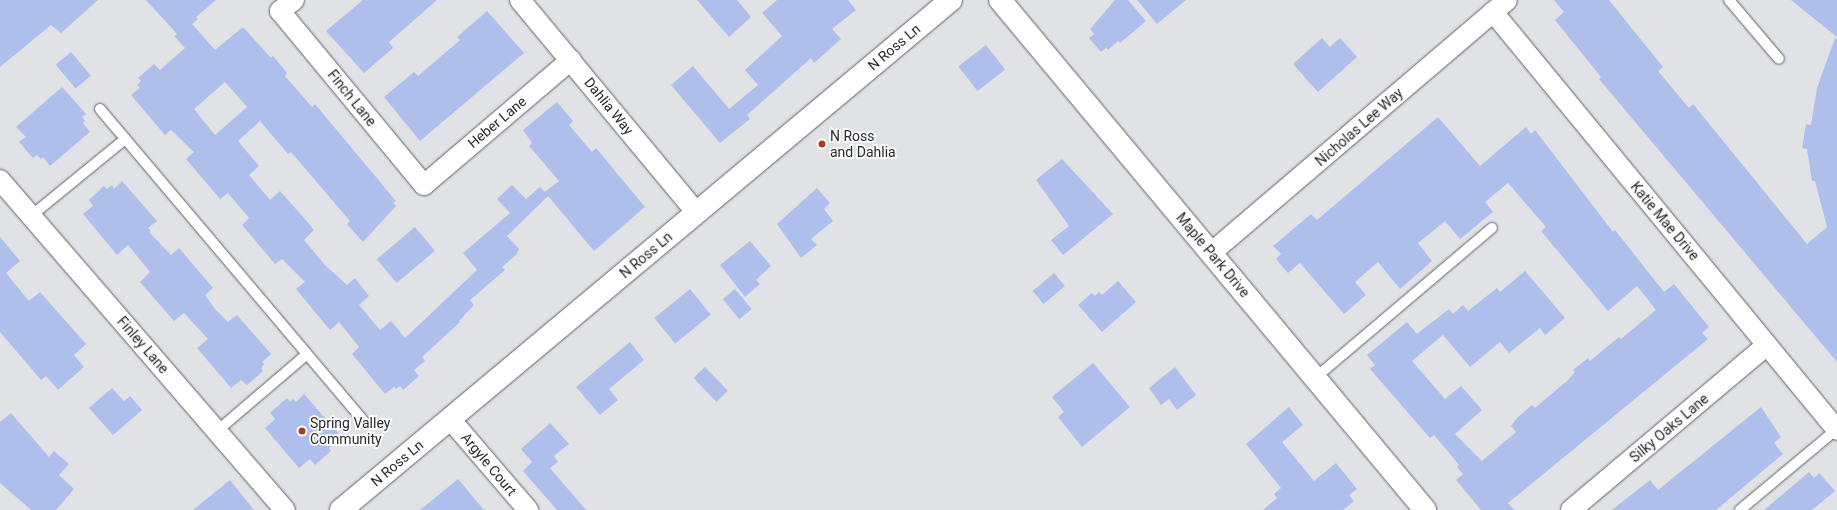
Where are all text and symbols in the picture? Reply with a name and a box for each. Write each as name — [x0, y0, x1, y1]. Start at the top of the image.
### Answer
street label: N Ross Ln — [864, 20, 924, 74]
street label: Finch Lane — [324, 66, 380, 130]
street label: Dahlia Way — [581, 74, 637, 138]
street label: Nicholas Lee Way — [1312, 84, 1406, 170]
street label: Heber Lane — [464, 93, 530, 151]
place label: N Ross and Dahlia — [830, 128, 896, 160]
marker: N Ross and Dahlia — [817, 139, 827, 149]
street label: Katie Mae Drive — [1627, 178, 1703, 264]
street label: Maple Park Drive — [1173, 209, 1253, 301]
street label: N Ross Ln — [616, 228, 676, 282]
street label: Finley Lane — [114, 313, 172, 377]
street label: Silky Oaks Lane — [1626, 390, 1712, 466]
place label: Spring Valley Community — [310, 415, 390, 448]
marker: Spring Valley Community — [297, 426, 307, 436]
street label: Argyle Court — [458, 429, 520, 499]
street label: N Ross Ln — [367, 436, 427, 490]

